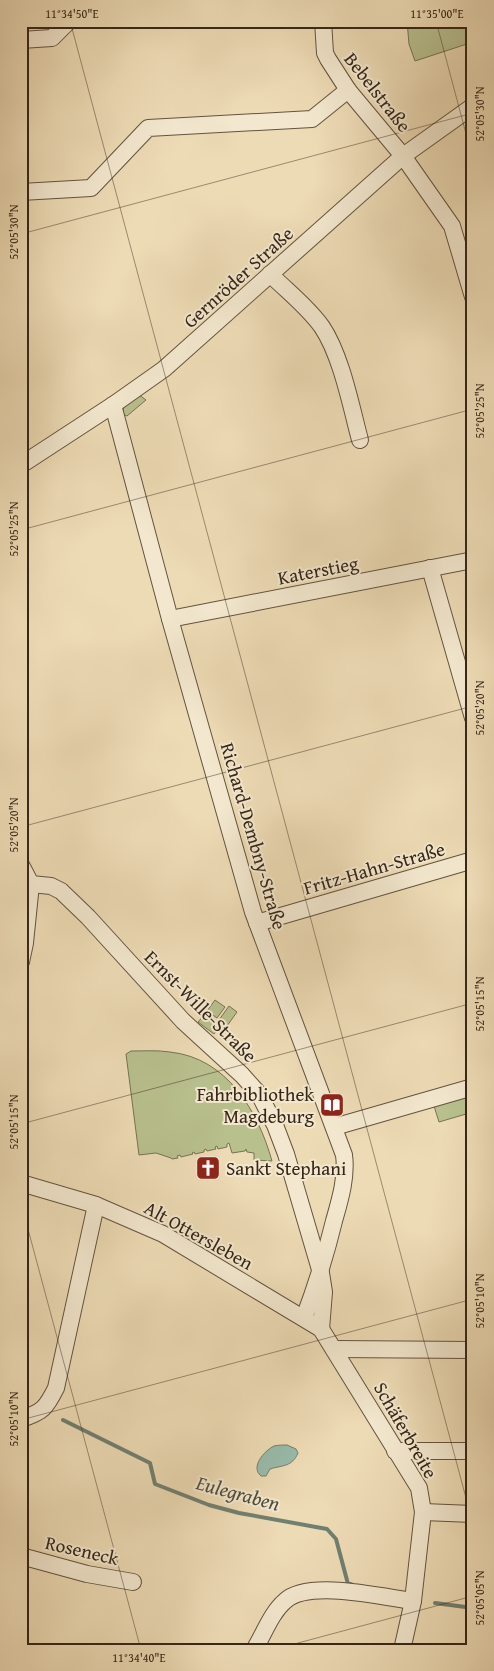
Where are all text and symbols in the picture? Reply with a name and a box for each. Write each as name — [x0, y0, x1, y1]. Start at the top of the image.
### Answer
text: 11°34'50"E — [45, 5, 99, 22]
text: 11°35'00"E — [410, 5, 464, 22]
street label: Bebelstraße — [338, 46, 418, 138]
text: 52°05'30"N — [471, 86, 488, 142]
text: 52°05'30"N — [5, 204, 22, 260]
street label: Gernröder Straße — [177, 220, 299, 334]
text: 52°05'25"N — [471, 383, 488, 439]
text: 52°05'25"N — [5, 501, 22, 557]
street label: Katerstieg — [275, 548, 361, 592]
text: 52°05'20"N — [471, 680, 488, 736]
street label: Richard-Dembny-Straße — [214, 739, 294, 933]
text: 52°05'20"N — [5, 797, 22, 853]
street label: Fritz-Hahn-Straße — [300, 834, 448, 902]
street label: Ernst-Wille-Straße — [138, 943, 264, 1069]
text: 52°05'15"N — [471, 976, 488, 1032]
place label: Fahrbibliothek Magdeburg — [197, 1080, 315, 1130]
library icon: Fahrbibliothek Magdeburg — [319, 1092, 345, 1118]
text: 52°05'15"N — [5, 1094, 22, 1150]
place label: Sankt Stephani — [226, 1154, 346, 1182]
church icon: Sankt Stephani — [195, 1155, 221, 1181]
street label: Alt Ottersleben — [139, 1194, 259, 1277]
text: 52°05'10"N — [471, 1273, 488, 1329]
street label: Schäferbreite — [367, 1377, 445, 1483]
text: 52°05'10"N — [5, 1391, 22, 1447]
water label: Eulegraben — [192, 1467, 283, 1518]
street label: Roseneck — [43, 1528, 122, 1572]
text: 52°05'05"N — [471, 1570, 488, 1626]
text: 11°34'40"E — [112, 1649, 166, 1666]

